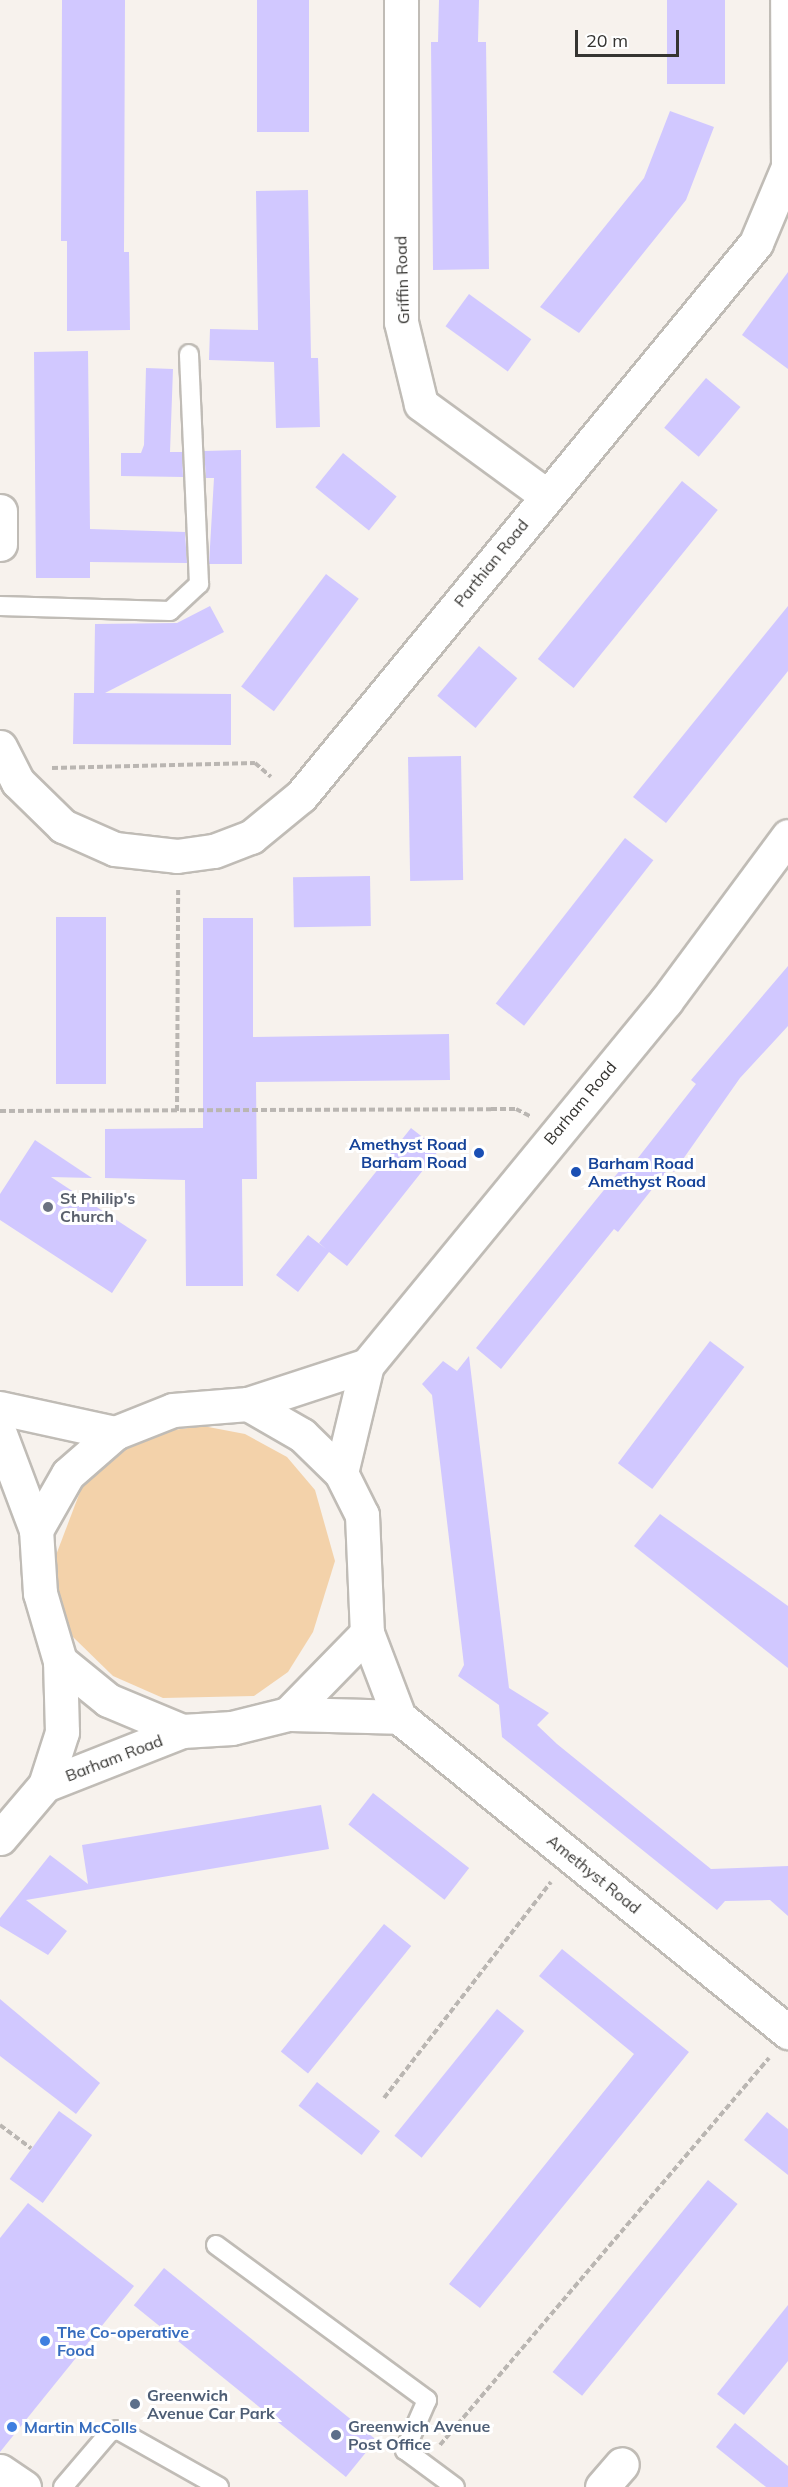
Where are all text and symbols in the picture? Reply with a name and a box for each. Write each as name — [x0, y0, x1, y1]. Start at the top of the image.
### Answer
scale bar — [578, 18, 682, 56]
text: 20 m — [586, 29, 628, 52]
street label: Griffin Road — [391, 235, 413, 325]
street label: Parthian Road — [450, 515, 532, 611]
street label: Barham Road — [540, 1057, 620, 1149]
place label: Amethyst Road Barham Road — [349, 1134, 467, 1172]
marker: Amethyst Road Barham Road — [472, 1146, 486, 1160]
place label: Barham Road Amethyst Road — [588, 1153, 706, 1191]
marker: Barham Road Amethyst Road — [569, 1165, 583, 1179]
place label: St Philip's Church — [60, 1188, 135, 1226]
marker: St Philip's Church — [41, 1200, 55, 1214]
street label: Barham Road — [63, 1731, 165, 1785]
street label: Amethyst Road — [543, 1830, 645, 1918]
place label: The Co-operative Food — [57, 2322, 189, 2360]
marker: The Co-operative Food — [38, 2334, 52, 2348]
place label: Greenwich Avenue Car Park — [147, 2385, 275, 2423]
marker: Greenwich Avenue Car Park — [128, 2397, 142, 2411]
place label: Greenwich Avenue Post Office — [348, 2416, 490, 2454]
place label: Martin McColls — [24, 2417, 137, 2437]
marker: Martin McColls — [5, 2420, 19, 2434]
marker: Greenwich Avenue Post Office — [329, 2428, 343, 2442]

